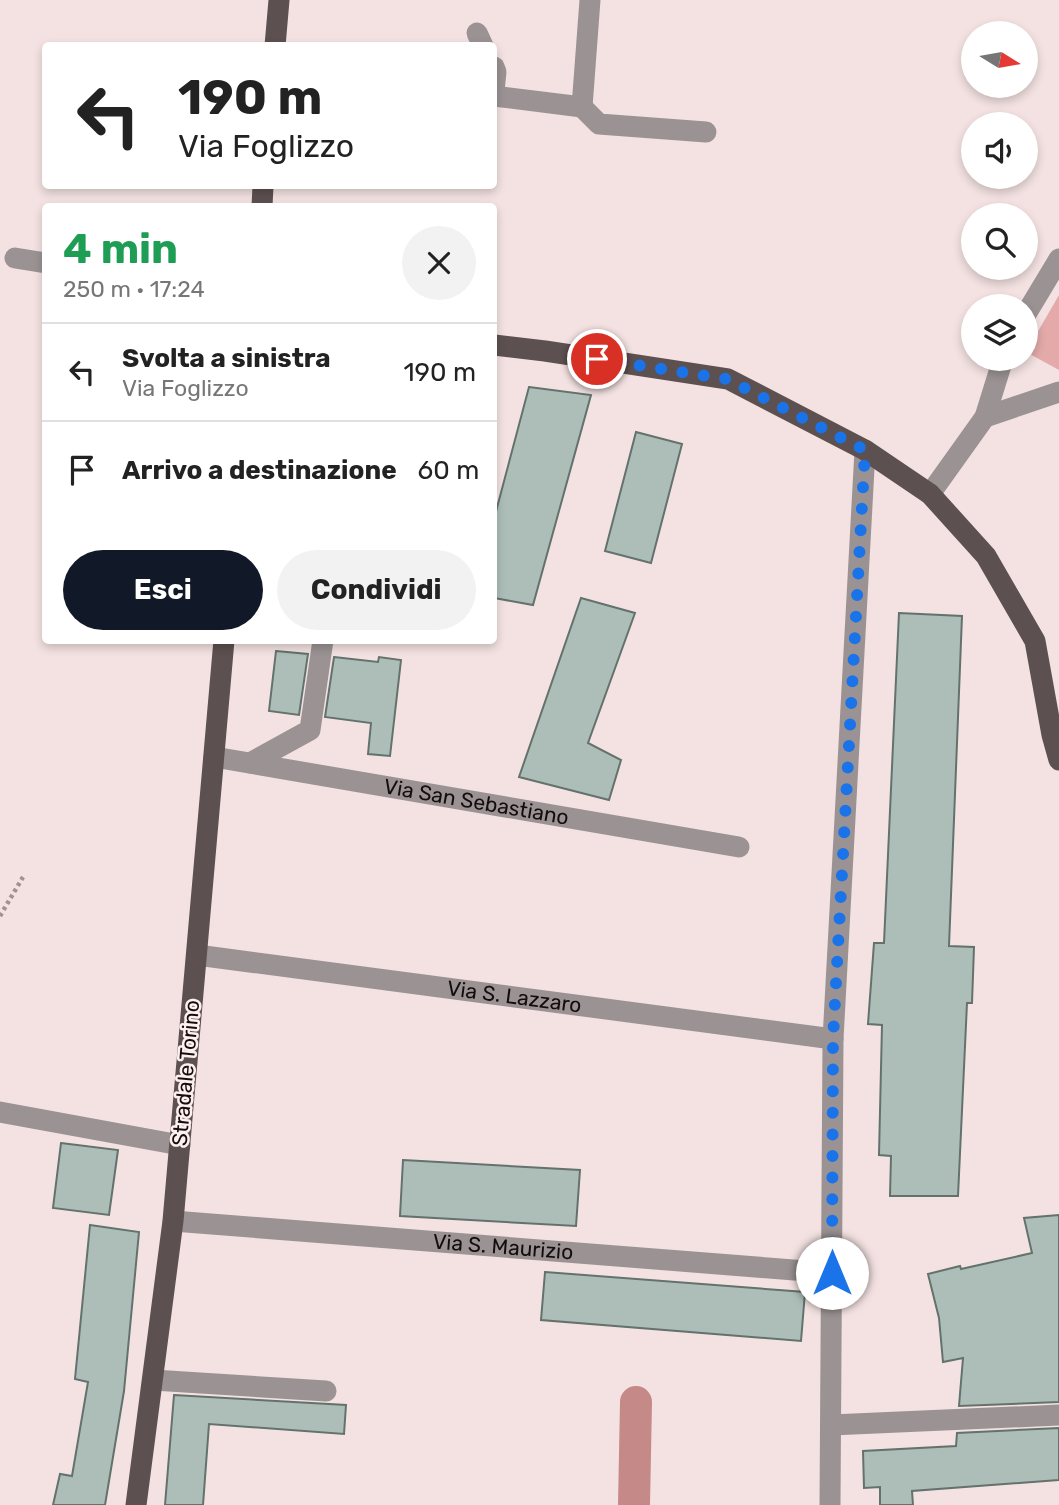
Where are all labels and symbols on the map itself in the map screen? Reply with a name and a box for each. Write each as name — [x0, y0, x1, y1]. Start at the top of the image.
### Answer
north arrow — [961, 21, 1038, 98]
pin — [567, 329, 627, 389]
street label: Via San Sebastiano — [382, 773, 571, 830]
street label: Via S. Lazzaro — [446, 975, 583, 1018]
street label: Stradale Torino — [167, 999, 204, 1147]
street label: Via S. Maurizio — [432, 1229, 574, 1265]
position arrow — [795, 1236, 869, 1310]

